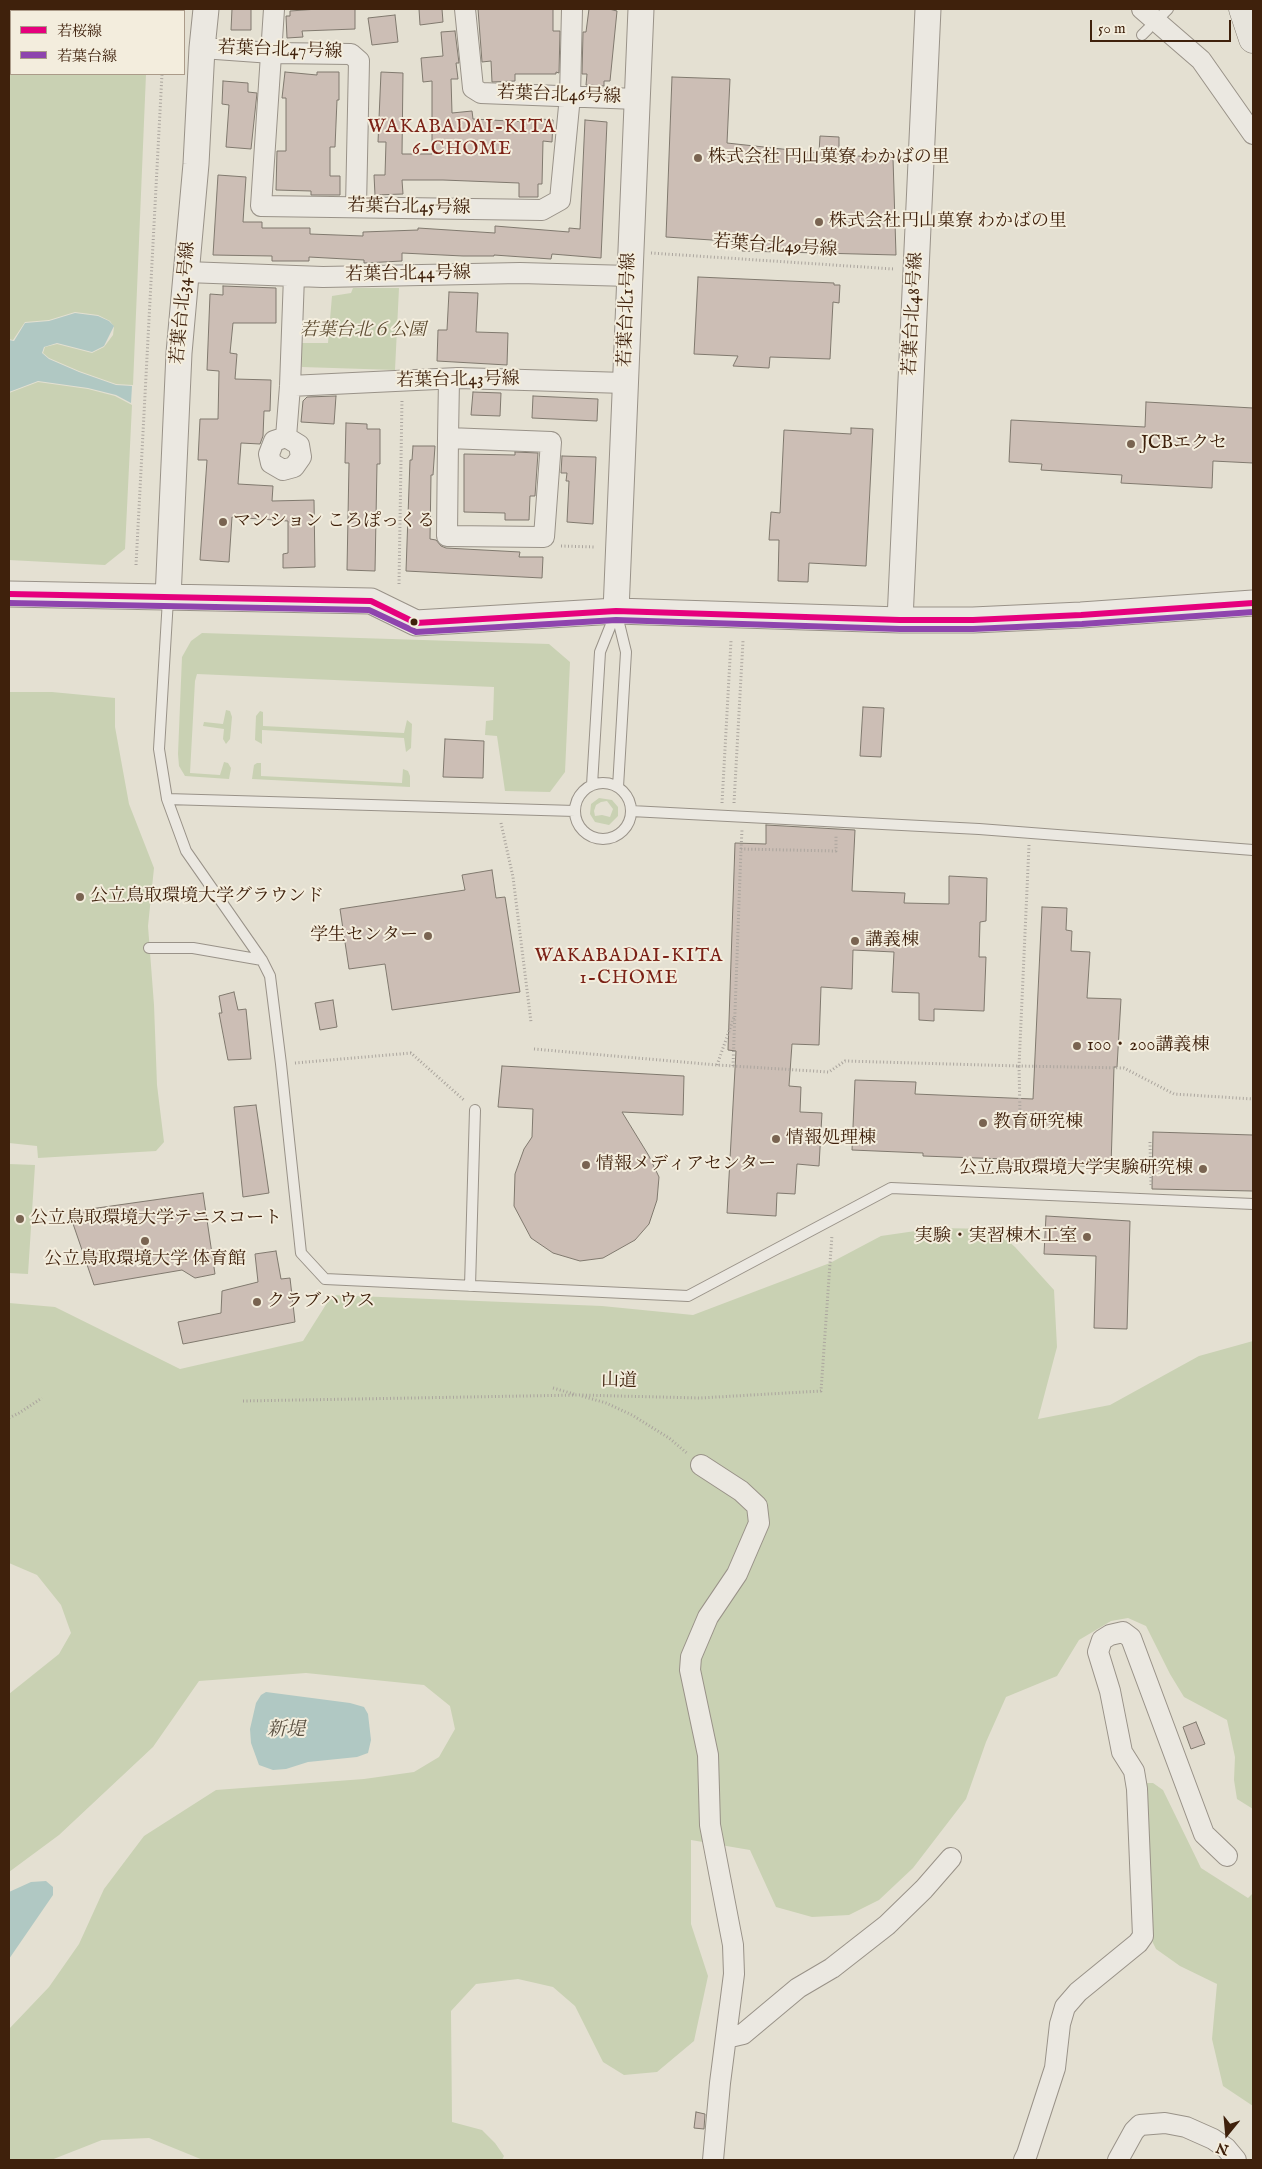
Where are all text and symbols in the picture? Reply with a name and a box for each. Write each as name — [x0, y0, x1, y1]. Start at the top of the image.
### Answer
legend — [10, 10, 185, 75]
scale bar — [1092, 10, 1233, 42]
text: 50 m — [1098, 19, 1126, 38]
text: 若桜線 — [57, 22, 102, 41]
street label: 若葉台北47号線 — [217, 38, 343, 64]
text: 若葉台線 — [57, 47, 117, 66]
street label: 若葉台北46号線 — [496, 83, 622, 109]
district label: WAKABADAI-KITA 6-CHOME — [366, 117, 558, 161]
place label: 株式会社 円山菓寮 わかばの里 — [708, 147, 950, 169]
marker: 株式会社 円山菓寮 わかばの里 — [692, 152, 704, 164]
street label: 若葉台北45号線 — [347, 196, 471, 220]
place label: 株式会社円山菓寮 わかばの里 — [829, 211, 1067, 233]
marker: 株式会社円山菓寮 わかばの里 — [813, 216, 825, 228]
street label: 若葉台北49号線 — [712, 232, 838, 262]
street label: 若葉台北34号線 — [168, 241, 200, 365]
street label: 若葉台北1号線 — [615, 252, 641, 368]
street label: 若葉台北48号線 — [900, 252, 928, 376]
street label: 若葉台北44号線 — [345, 263, 471, 287]
park label: 若葉台北６公園 — [300, 320, 426, 342]
street label: 若葉台北43号線 — [396, 369, 520, 393]
place label: JCBエクセ — [1141, 433, 1227, 455]
marker: JCBエクセ — [1125, 438, 1137, 450]
place label: マンション ころぽっくる — [233, 511, 435, 533]
marker: マンション ころぽっくる — [217, 516, 229, 528]
unlabelled marker — [409, 617, 419, 627]
place label: 公立鳥取環境大学グラウンド — [90, 886, 324, 908]
marker: 公立鳥取環境大学グラウンド — [74, 891, 86, 903]
place label: 学生センター — [310, 925, 418, 947]
marker: 学生センター — [422, 930, 434, 942]
place label: 講義棟 — [865, 930, 919, 952]
marker: 講義棟 — [849, 935, 861, 947]
district label: WAKABADAI-KITA 1-CHOME — [533, 946, 725, 990]
place label: 100・200講義棟 — [1087, 1035, 1209, 1057]
marker: 100・200講義棟 — [1071, 1040, 1083, 1052]
place label: 教育研究棟 — [993, 1112, 1083, 1134]
marker: 教育研究棟 — [977, 1117, 989, 1129]
place label: 情報処理棟 — [786, 1128, 876, 1150]
marker: 情報処理棟 — [770, 1133, 782, 1145]
place label: 情報メディアセンター — [596, 1154, 776, 1176]
place label: 公立鳥取環境大学実験研究棟 — [959, 1158, 1193, 1180]
marker: 情報メディアセンター — [580, 1159, 592, 1171]
marker: 公立鳥取環境大学実験研究棟 — [1197, 1163, 1209, 1175]
place label: 公立鳥取環境大学テニスコート — [30, 1208, 282, 1230]
marker: 公立鳥取環境大学テニスコート — [14, 1213, 26, 1225]
place label: 実験・実習棟木工室 — [915, 1226, 1077, 1248]
marker: 実験・実習棟木工室 — [1081, 1231, 1093, 1243]
marker: 公立鳥取環境大学 体育館 — [139, 1235, 151, 1247]
place label: 公立鳥取環境大学 体育館 — [44, 1249, 246, 1271]
place label: クラブハウス — [267, 1291, 375, 1313]
marker: クラブハウス — [251, 1296, 263, 1308]
street label: 山道 — [601, 1371, 637, 1393]
water label: 新堤 — [267, 1720, 305, 1742]
north arrow — [1202, 2109, 1252, 2159]
text: N — [1214, 2138, 1231, 2159]

